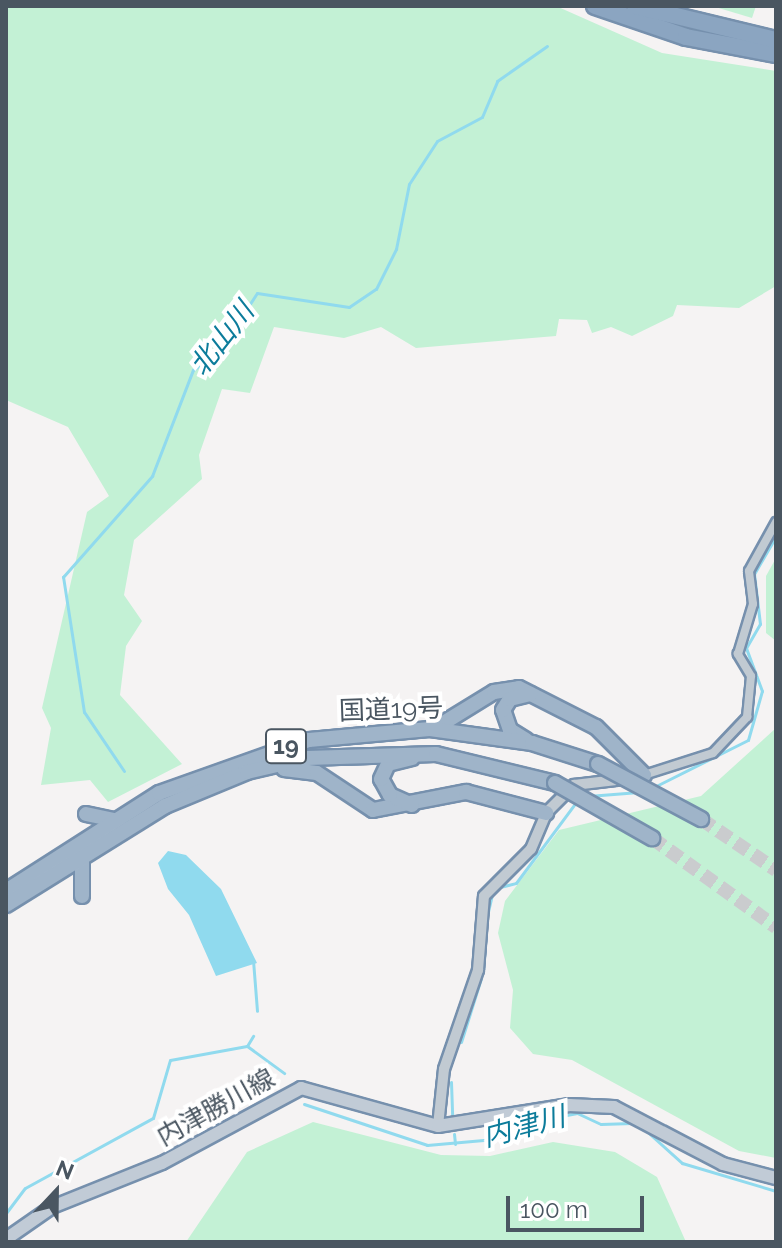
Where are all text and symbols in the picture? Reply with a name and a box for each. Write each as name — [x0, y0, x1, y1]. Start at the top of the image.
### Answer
water label: 北山川 — [183, 296, 261, 382]
street label: 国道19号 — [338, 693, 444, 727]
road number: 19 — [264, 726, 308, 766]
street label: 内津勝川線 — [152, 1063, 280, 1153]
water label: 内津川 — [479, 1100, 569, 1154]
north arrow — [16, 1152, 96, 1232]
text: N — [52, 1155, 78, 1185]
scale bar — [510, 1180, 648, 1230]
text: 100 m — [520, 1195, 588, 1224]

